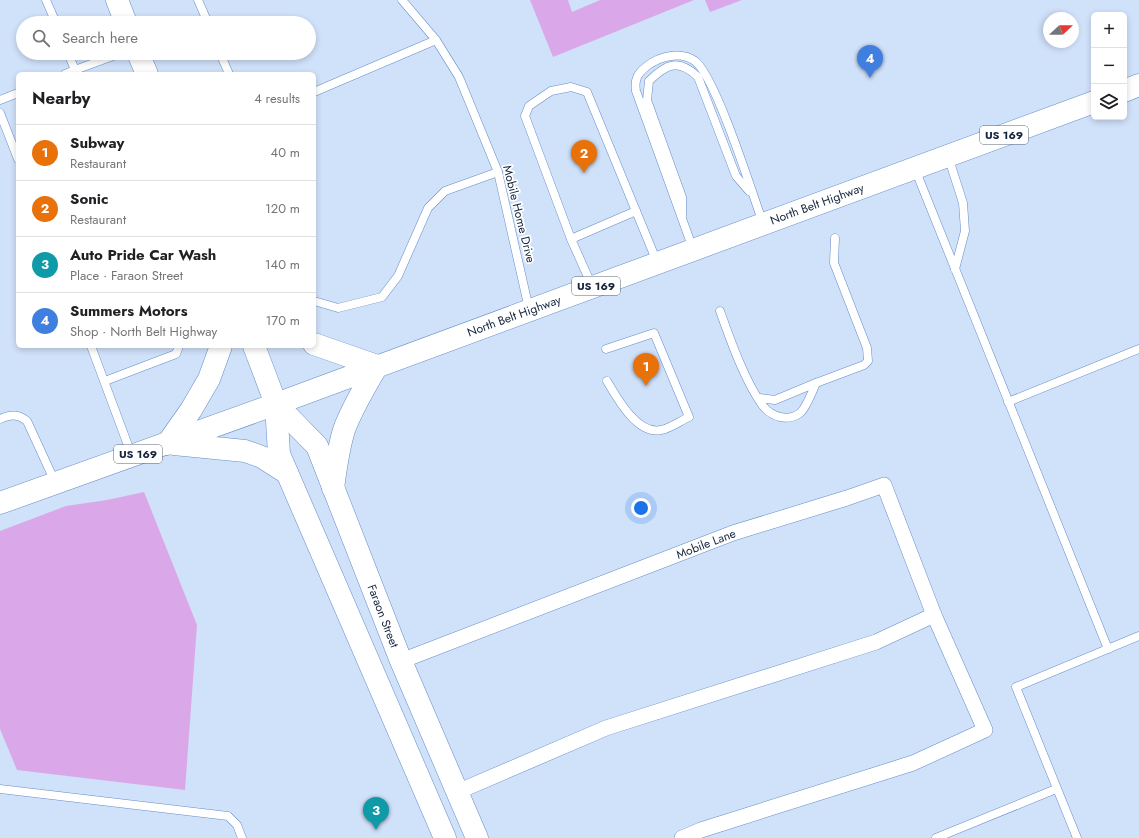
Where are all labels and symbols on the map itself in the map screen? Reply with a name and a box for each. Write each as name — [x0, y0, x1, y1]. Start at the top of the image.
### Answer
north arrow — [1043, 12, 1079, 48]
pin: 4 — [857, 45, 883, 78]
road number: US 169 — [980, 126, 1028, 144]
pin: 2 — [571, 140, 597, 173]
street label: Mobile Home Drive — [498, 163, 540, 265]
street label: North Belt Highway — [768, 178, 867, 229]
road number: US 169 — [572, 277, 620, 295]
street label: North Belt Highway — [465, 290, 564, 341]
pin: 1 — [633, 353, 659, 386]
road number: US 169 — [114, 445, 162, 463]
your location — [631, 498, 651, 518]
street label: Mobile Lane — [674, 524, 738, 564]
street label: Faraon Street — [363, 582, 403, 650]
pin: 3 — [363, 797, 389, 830]

